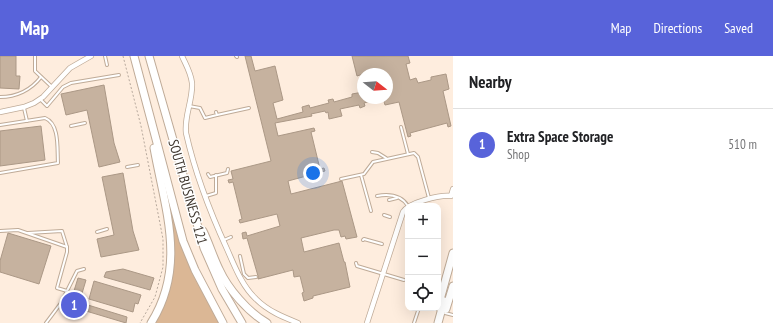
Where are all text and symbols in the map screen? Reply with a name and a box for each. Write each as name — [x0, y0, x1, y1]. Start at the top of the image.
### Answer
text: Map — [20, 16, 49, 40]
text: Map — [611, 19, 631, 37]
text: Directions — [653, 19, 702, 37]
text: Saved — [724, 19, 753, 37]
north arrow — [357, 68, 393, 104]
text: Nearby — [469, 71, 512, 93]
text: Extra Space Storage — [507, 127, 613, 146]
text: 1 — [479, 136, 485, 153]
text: 510 m — [728, 136, 757, 153]
street label: SOUTH BUSINESS 121 — [164, 137, 212, 247]
text: Shop — [507, 146, 530, 163]
your location — [303, 163, 323, 183]
map controls — [405, 203, 441, 311]
button: + — [405, 203, 441, 239]
button: − — [405, 239, 441, 275]
button: locate — [405, 275, 441, 311]
pin: 1 — [61, 290, 87, 320]

